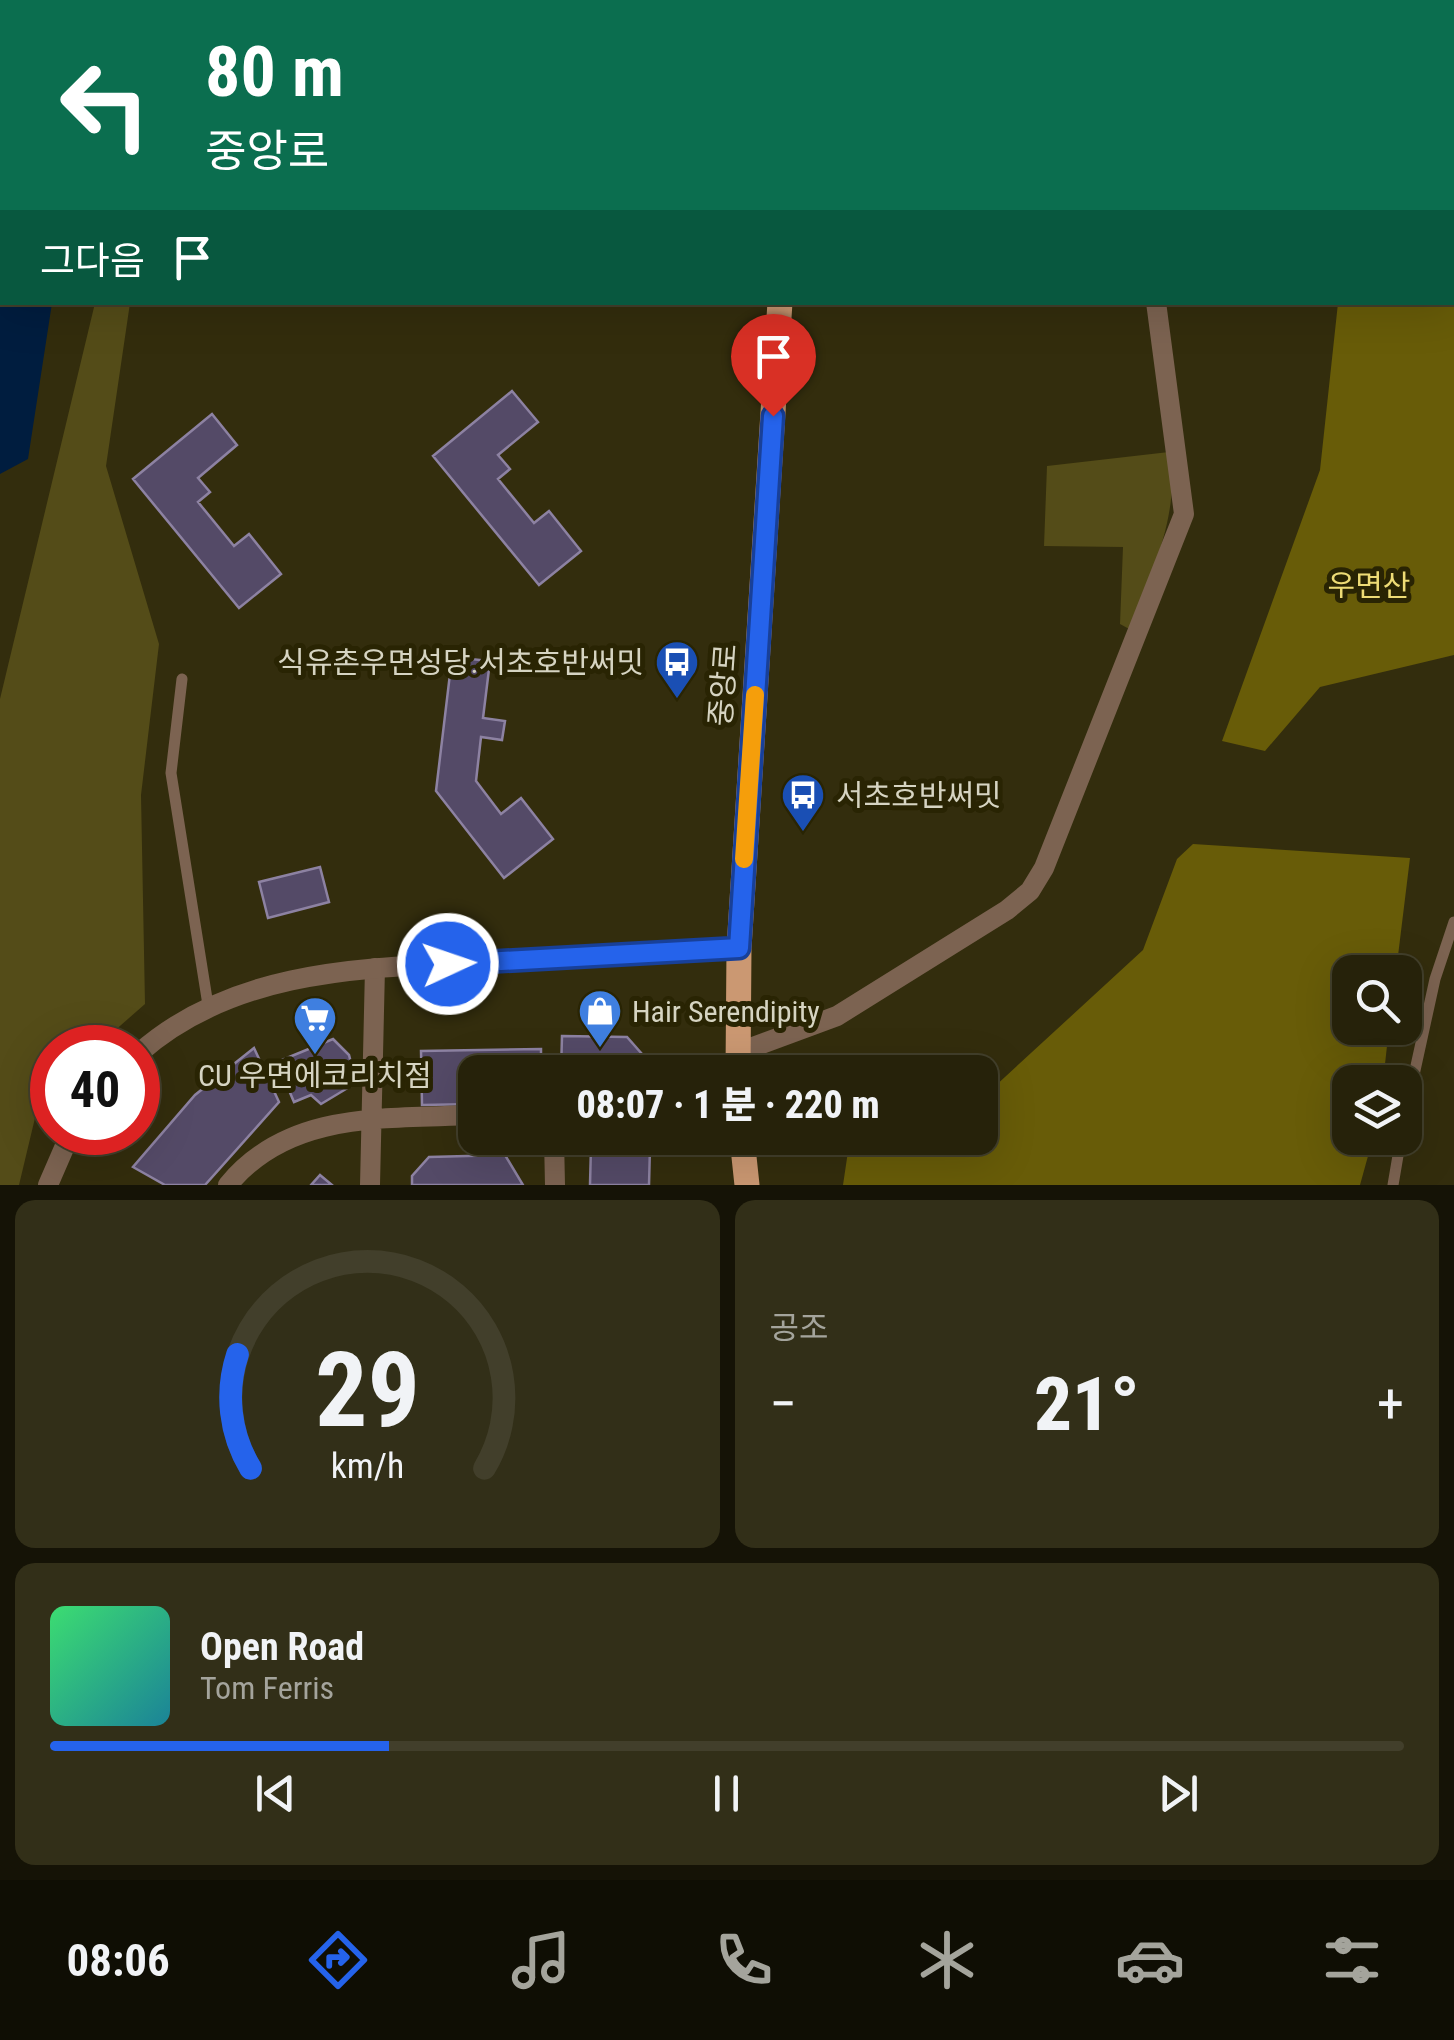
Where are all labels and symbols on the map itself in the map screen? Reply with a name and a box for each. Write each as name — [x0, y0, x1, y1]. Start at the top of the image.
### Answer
pin — [731, 314, 816, 417]
park label: 우면산 — [1328, 568, 1410, 603]
bus stop icon: 식유촌우면성당.서초호반써밋 — [654, 639, 700, 700]
street label: 중앙로 — [703, 642, 743, 728]
place label: 식유촌우면성당.서초호반써밋 — [277, 645, 644, 680]
bus stop icon: 서초호반써밋 — [780, 772, 826, 833]
place label: 서초호반써밋 — [836, 778, 1002, 813]
position arrow — [396, 912, 500, 1016]
shop icon: Hair Serendipity — [577, 988, 623, 1049]
place label: Hair Serendipity — [632, 994, 820, 1029]
supermarket icon: CU 우면에코리치점 — [292, 995, 338, 1056]
speed limit sign: 40 — [30, 1025, 160, 1155]
place label: CU 우면에코리치점 — [198, 1058, 432, 1093]

